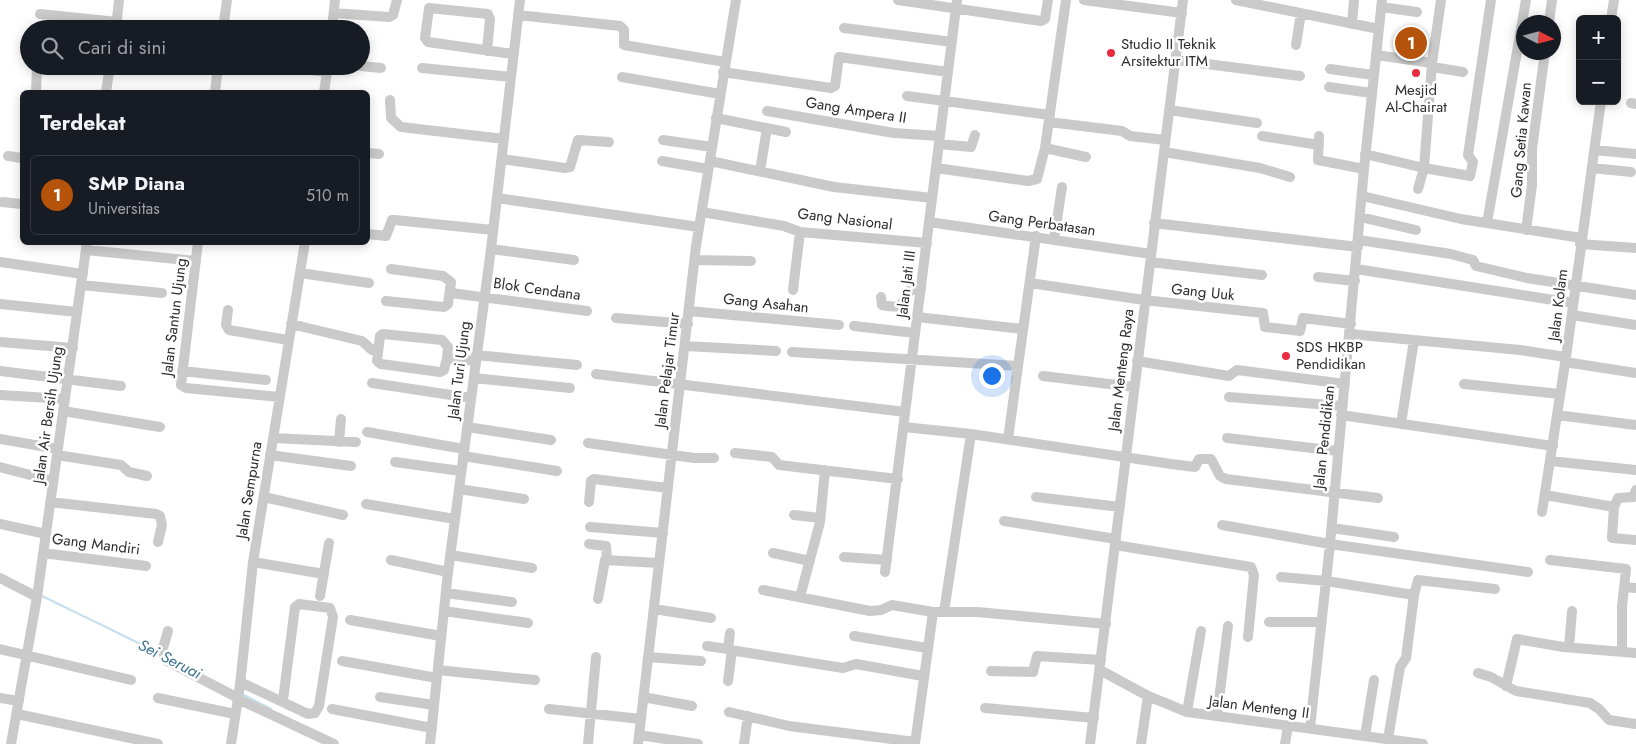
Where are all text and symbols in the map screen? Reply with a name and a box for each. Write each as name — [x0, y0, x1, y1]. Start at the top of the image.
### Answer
north arrow — [1516, 15, 1561, 60]
map controls — [1576, 15, 1621, 105]
button: + — [1576, 15, 1621, 60]
search box — [20, 20, 370, 75]
pin: 1 — [1395, 24, 1427, 62]
place label: Studio II Teknik Arsitektur ITM — [1121, 33, 1216, 72]
icon: search — [38, 34, 66, 62]
text: Cari di sini — [78, 34, 166, 61]
marker: Studio II Teknik Arsitektur ITM — [1105, 47, 1117, 59]
button: − — [1576, 60, 1621, 105]
marker: Mesjid Al-Chairat — [1410, 67, 1422, 79]
place label: Mesjid Al-Chairat — [1385, 79, 1447, 118]
street label: Gang Setia Kawan — [1505, 81, 1537, 199]
street label: Gang Ampera II — [804, 91, 908, 129]
text: Terdekat — [40, 108, 125, 138]
text: SMP Diana — [88, 170, 185, 197]
text: 1 — [53, 184, 61, 207]
text: 510 m — [306, 184, 349, 207]
text: Universitas — [88, 197, 160, 220]
street label: Gang Nasional — [796, 202, 894, 236]
street label: Gang Perbatasan — [987, 205, 1097, 241]
street label: Jalan Jati III — [891, 249, 921, 321]
street label: Jalan Santun Ujung — [156, 257, 192, 379]
street label: Jalan Kolam — [1542, 268, 1573, 344]
street label: Blok Cendana — [492, 272, 582, 306]
street label: Gang Uuk — [1170, 278, 1236, 306]
street label: Gang Asahan — [722, 288, 810, 318]
street label: Jalan Menteng Raya — [1102, 308, 1139, 434]
street label: Jalan Pelajar Timur — [649, 310, 685, 431]
street label: Jalan Turi Ujung — [442, 320, 476, 422]
place label: SDS HKBP Pendidikan — [1296, 336, 1366, 375]
street label: Jalan Air Bersih Ujung — [27, 345, 69, 487]
marker: SDS HKBP Pendidikan — [1280, 350, 1292, 362]
your location — [979, 363, 1005, 389]
street label: Jalan Pendidikan — [1307, 384, 1340, 492]
street label: Jalan Sempurna — [230, 440, 268, 542]
street label: Gang Mandiri — [51, 528, 141, 560]
water label: Sei Seruai — [134, 633, 206, 685]
street label: Jalan Menteng II — [1205, 690, 1311, 724]

